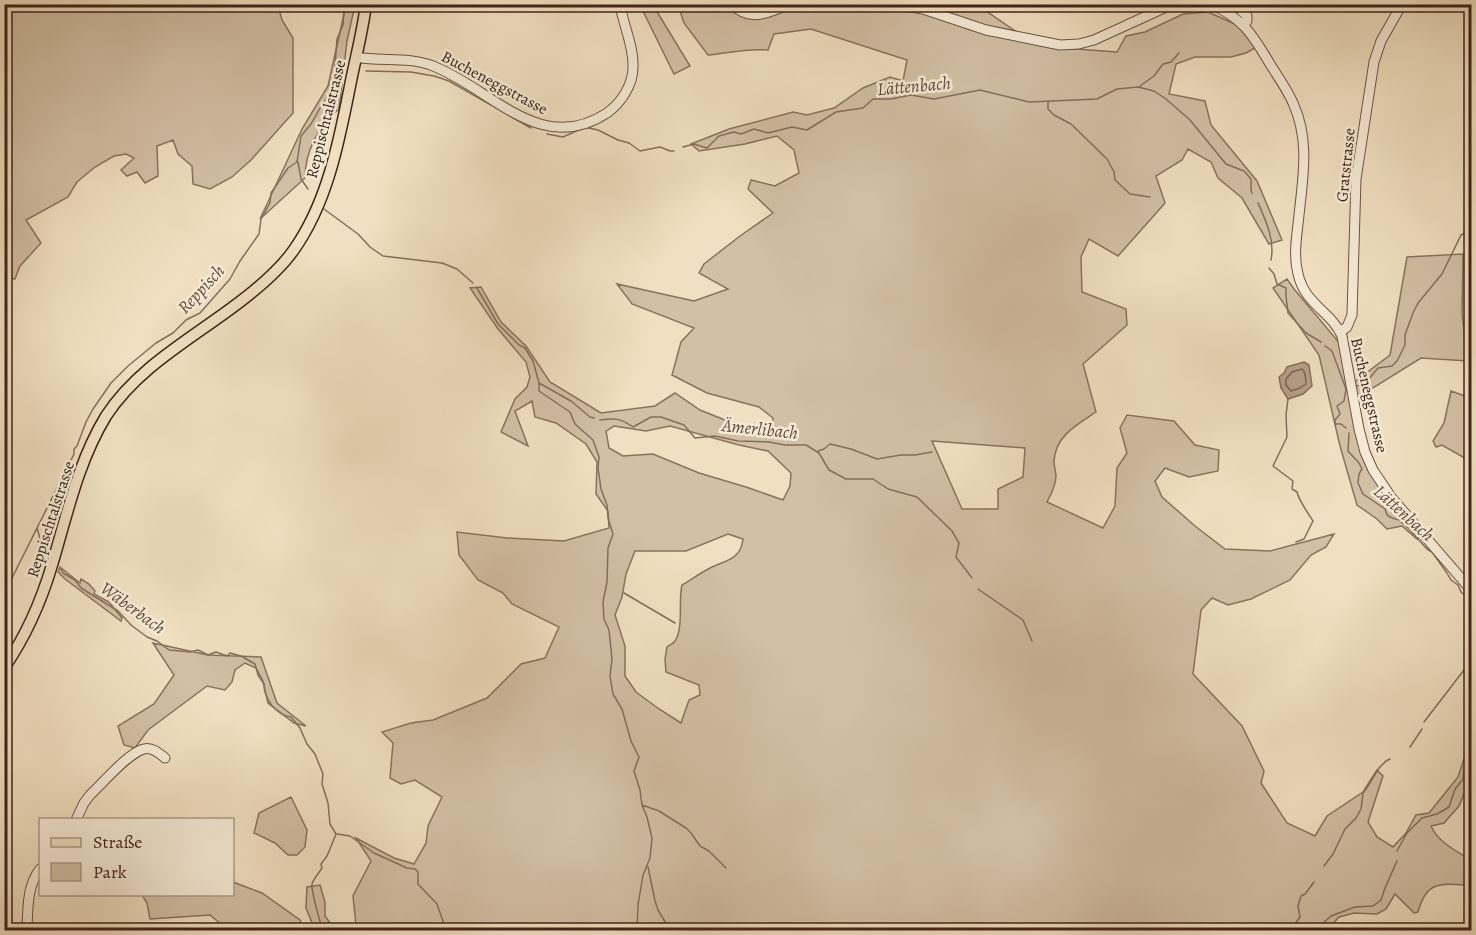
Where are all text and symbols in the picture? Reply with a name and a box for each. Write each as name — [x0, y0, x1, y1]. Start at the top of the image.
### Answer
street label: Bucheneggstrasse — [437, 46, 552, 120]
street label: Reppischtalstrasse — [301, 58, 351, 181]
water label: Lättenbach — [876, 71, 952, 101]
street label: Gratstrasse — [1331, 127, 1361, 203]
water label: Reppisch — [172, 259, 230, 319]
street label: Bucheneggstrasse — [1345, 335, 1393, 455]
water label: Ämerlibach — [720, 413, 799, 445]
street label: Reppischtalstrasse — [22, 458, 80, 580]
water label: Lättenbach — [1368, 479, 1440, 547]
water label: Wäberbach — [95, 576, 171, 640]
legend — [39, 818, 234, 896]
text: Straße — [93, 830, 142, 854]
text: Park — [93, 860, 127, 884]

